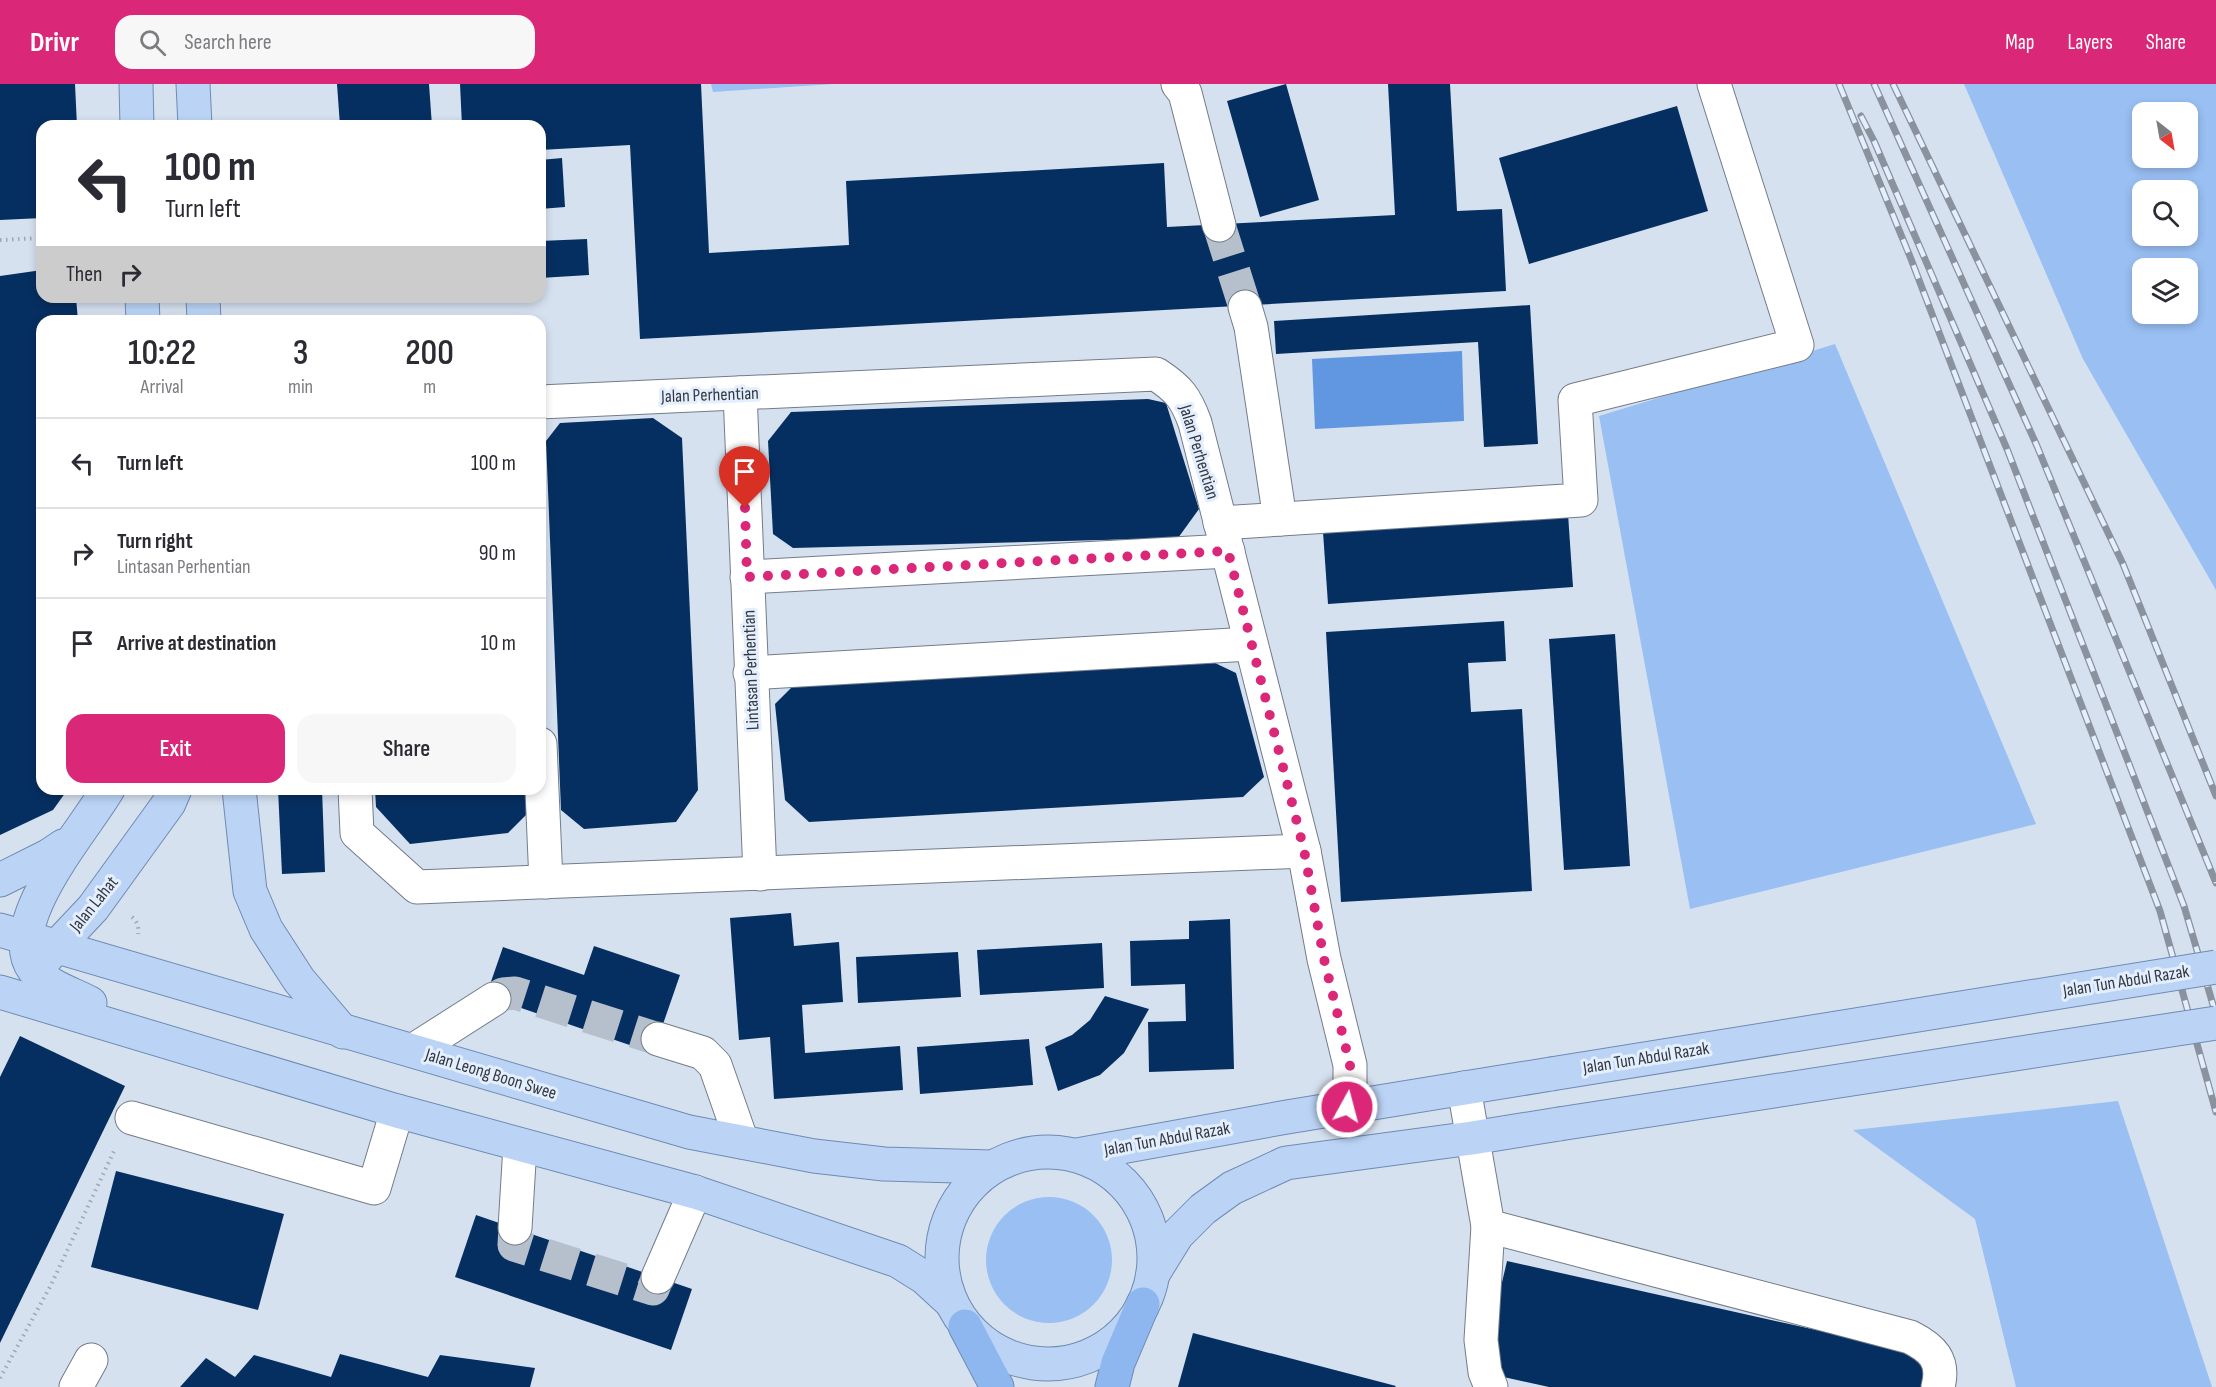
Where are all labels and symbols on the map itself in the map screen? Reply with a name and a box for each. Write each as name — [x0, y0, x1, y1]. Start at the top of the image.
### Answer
north arrow — [2132, 102, 2198, 168]
street label: Jalan Perhentian — [660, 383, 759, 407]
street label: Jalan Perhentian — [1174, 401, 1223, 502]
pin — [719, 446, 770, 508]
street label: Lintasan Perhentian — [738, 610, 764, 730]
street label: Jalan Lahat — [65, 872, 123, 937]
street label: Jalan Tun Abdul Razak — [2060, 961, 2191, 1001]
street label: Jalan Tun Abdul Razak — [1580, 1038, 1711, 1078]
street label: Jalan Leong Boon Swee — [422, 1044, 559, 1104]
position arrow — [1315, 1075, 1379, 1139]
street label: Jalan Tun Abdul Razak — [1101, 1118, 1232, 1161]

